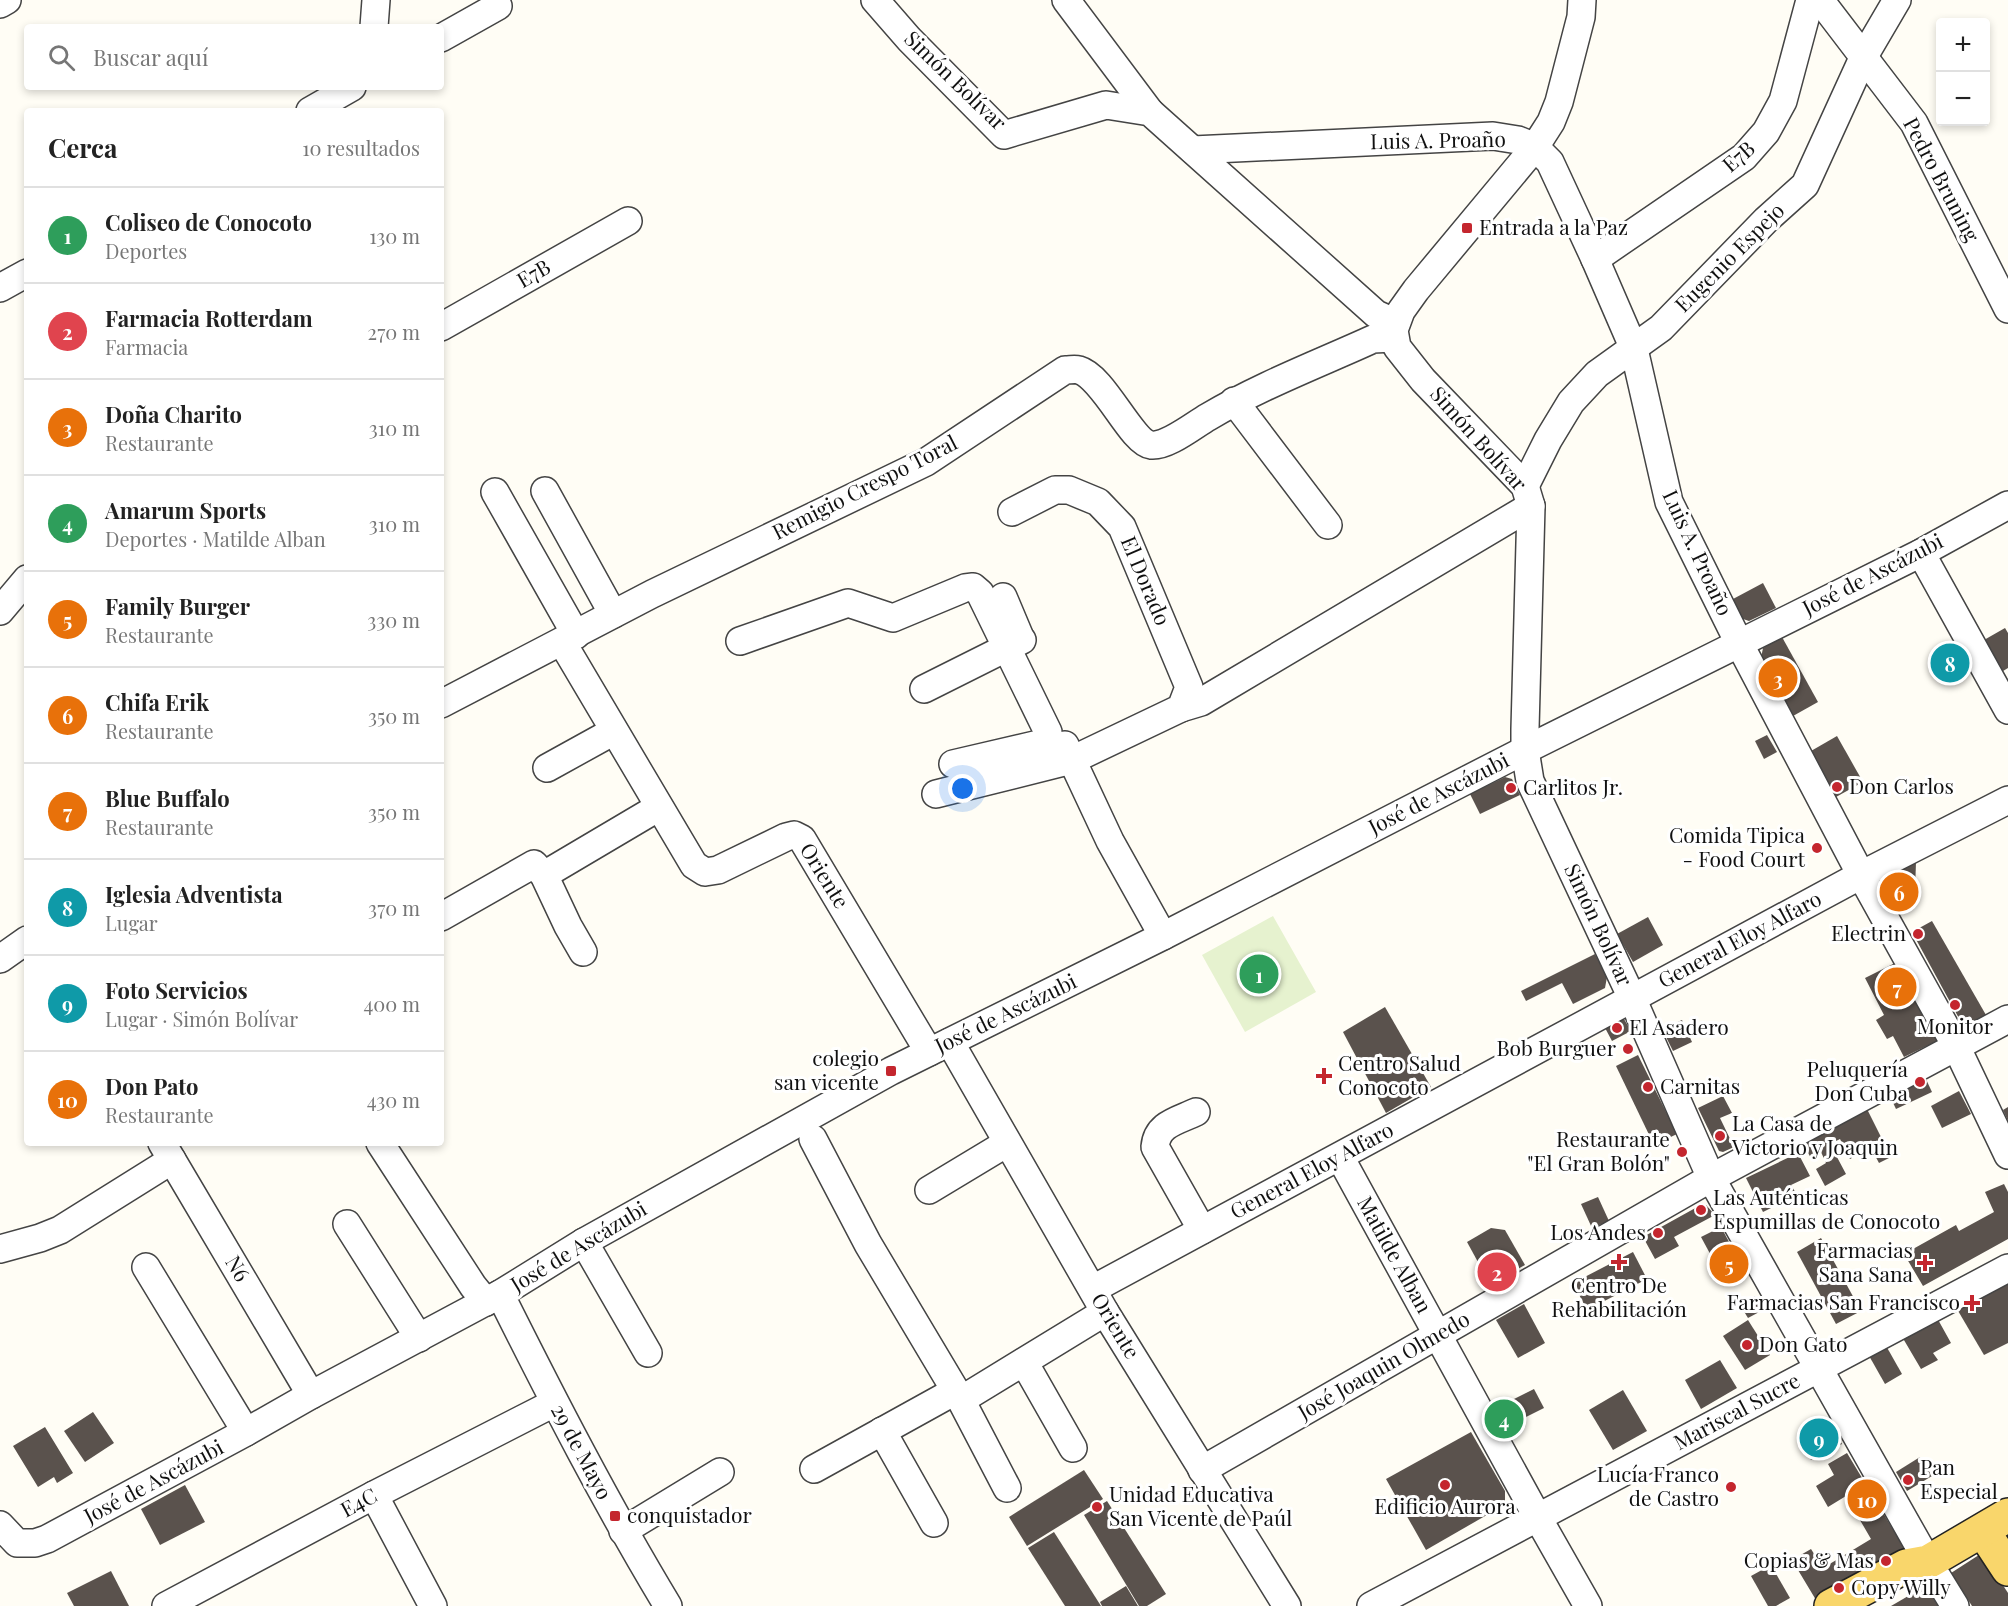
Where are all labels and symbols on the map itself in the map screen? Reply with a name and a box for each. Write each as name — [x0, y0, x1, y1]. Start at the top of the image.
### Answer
street label: Simón Bolívar — [899, 24, 1014, 136]
street label: Pedro Bruning — [1898, 112, 1987, 246]
street label: Luis A. Proaño — [1370, 124, 1506, 154]
street label: E7B — [1716, 134, 1760, 177]
street label: Eugenio Espejo — [1668, 196, 1789, 317]
place label: Entrada a la Paz — [1479, 212, 1628, 240]
marker: Entrada a la Paz — [1460, 221, 1474, 235]
street label: E7B — [511, 252, 555, 293]
street label: Simón Bolívar — [1425, 379, 1534, 497]
street label: Remigio Crespo Toral — [767, 427, 961, 545]
street label: Luis A. Proaño — [1657, 485, 1740, 620]
street label: José de Ascázubi — [1796, 526, 1947, 621]
street label: El Dorado — [1116, 531, 1178, 629]
pin: 8 — [1930, 640, 1970, 686]
pin: 3 — [1758, 656, 1798, 700]
street label: José de Ascázubi — [1362, 745, 1513, 840]
place label: Don Carlos — [1849, 771, 1954, 799]
place label: Carlitos Jr. — [1523, 772, 1623, 800]
your location — [948, 774, 977, 803]
marker: Don Carlos — [1830, 780, 1844, 794]
marker: Carlitos Jr. — [1504, 781, 1518, 795]
place label: Comida Tipica - Food Court — [1669, 820, 1806, 872]
street label: Oriente — [795, 837, 857, 913]
marker: Comida Tipica - Food Court — [1810, 841, 1824, 855]
street label: Simón Bolívar — [1559, 858, 1641, 990]
pin: 6 — [1880, 870, 1918, 914]
street label: General Eloy Alfaro — [1653, 883, 1826, 993]
place label: Electrin — [1831, 918, 1906, 946]
marker: Electrin — [1911, 927, 1925, 941]
pin: 1 — [1240, 952, 1278, 996]
pin: 7 — [1878, 964, 1916, 1010]
street label: José de Ascázubi — [929, 966, 1080, 1059]
marker: Monitor — [1948, 998, 1962, 1012]
place label: Monitor — [1917, 1011, 1994, 1039]
place label: El Asadero — [1629, 1012, 1729, 1040]
marker: El Asadero — [1610, 1021, 1624, 1035]
place label: Bob Burguer — [1496, 1033, 1617, 1061]
marker: Bob Burguer — [1621, 1042, 1635, 1056]
place label: colegio san vicente — [774, 1043, 879, 1095]
place label: Centro Salud Conocoto — [1338, 1048, 1461, 1100]
place label: Peluquería Don Cuba — [1807, 1054, 1909, 1106]
marker: colegio san vicente — [884, 1064, 898, 1078]
marker: Centro Salud Conocoto — [1315, 1067, 1333, 1085]
place label: Carnitas — [1660, 1071, 1740, 1099]
marker: Peluquería Don Cuba — [1913, 1075, 1927, 1089]
marker: Carnitas — [1641, 1080, 1655, 1094]
place label: La Casa de Victorio y Joaquin — [1731, 1108, 1899, 1160]
street label: General Eloy Alfaro — [1225, 1114, 1398, 1224]
place label: Restaurante "El Gran Bolón" — [1527, 1124, 1670, 1176]
marker: La Casa de Victorio y Joaquin — [1713, 1129, 1727, 1143]
marker: Restaurante "El Gran Bolón" — [1675, 1145, 1689, 1159]
place label: Las Auténticas Espumillas de Conocoto — [1713, 1182, 1940, 1234]
street label: Matilde Alban — [1352, 1191, 1440, 1318]
street label: José de Ascázubi — [504, 1194, 651, 1297]
marker: Las Auténticas Espumillas de Conocoto — [1694, 1203, 1708, 1217]
place label: Los Andes — [1550, 1217, 1646, 1245]
marker: Los Andes — [1651, 1226, 1665, 1240]
place label: Farmacias Sana Sana — [1816, 1235, 1914, 1287]
pin: 5 — [1710, 1242, 1748, 1286]
street label: N6 — [220, 1250, 257, 1286]
pin: 2 — [1478, 1250, 1516, 1294]
marker: Centro De Rehabilitación — [1610, 1253, 1628, 1271]
marker: Farmacias Sana Sana — [1918, 1256, 1932, 1270]
place label: Centro De Rehabilitación — [1551, 1270, 1687, 1322]
street label: Oriente — [1086, 1287, 1147, 1363]
place label: Farmacias San Francisco — [1727, 1287, 1960, 1315]
marker: Farmacias San Francisco — [1965, 1296, 1979, 1310]
street label: José Joaquin Olmedo — [1291, 1304, 1474, 1425]
place label: Don Gato — [1759, 1329, 1848, 1357]
marker: Don Gato — [1740, 1338, 1754, 1352]
street label: Mariscal Sucre — [1668, 1365, 1804, 1455]
pin: 4 — [1484, 1396, 1524, 1442]
street label: 29 de Mayo — [546, 1398, 620, 1504]
pin: 9 — [1800, 1416, 1838, 1460]
street label: José de Ascázubi — [78, 1432, 228, 1529]
place label: Pan Especial — [1920, 1452, 1998, 1504]
place label: Lucía Franco de Castro — [1597, 1459, 1719, 1511]
marker: Pan Especial — [1901, 1473, 1915, 1487]
pin: 10 — [1848, 1476, 1886, 1522]
marker: Edificio Aurora — [1438, 1478, 1452, 1492]
place label: Unidad Educativa San Vicente de Paúl — [1109, 1479, 1292, 1531]
street label: E4C — [335, 1480, 381, 1522]
marker: Lucía Franco de Castro — [1724, 1480, 1738, 1494]
place label: Edificio Aurora — [1374, 1491, 1516, 1519]
place label: conquistador — [627, 1500, 752, 1528]
marker: Unidad Educativa San Vicente de Paúl — [1090, 1500, 1104, 1514]
marker: conquistador — [608, 1509, 622, 1523]
place label: Copias & Mas — [1744, 1545, 1874, 1573]
marker: Copias & Mas — [1879, 1554, 1893, 1568]
place label: Copy Willy — [1851, 1572, 1951, 1600]
marker: Copy Willy — [1832, 1581, 1846, 1595]

